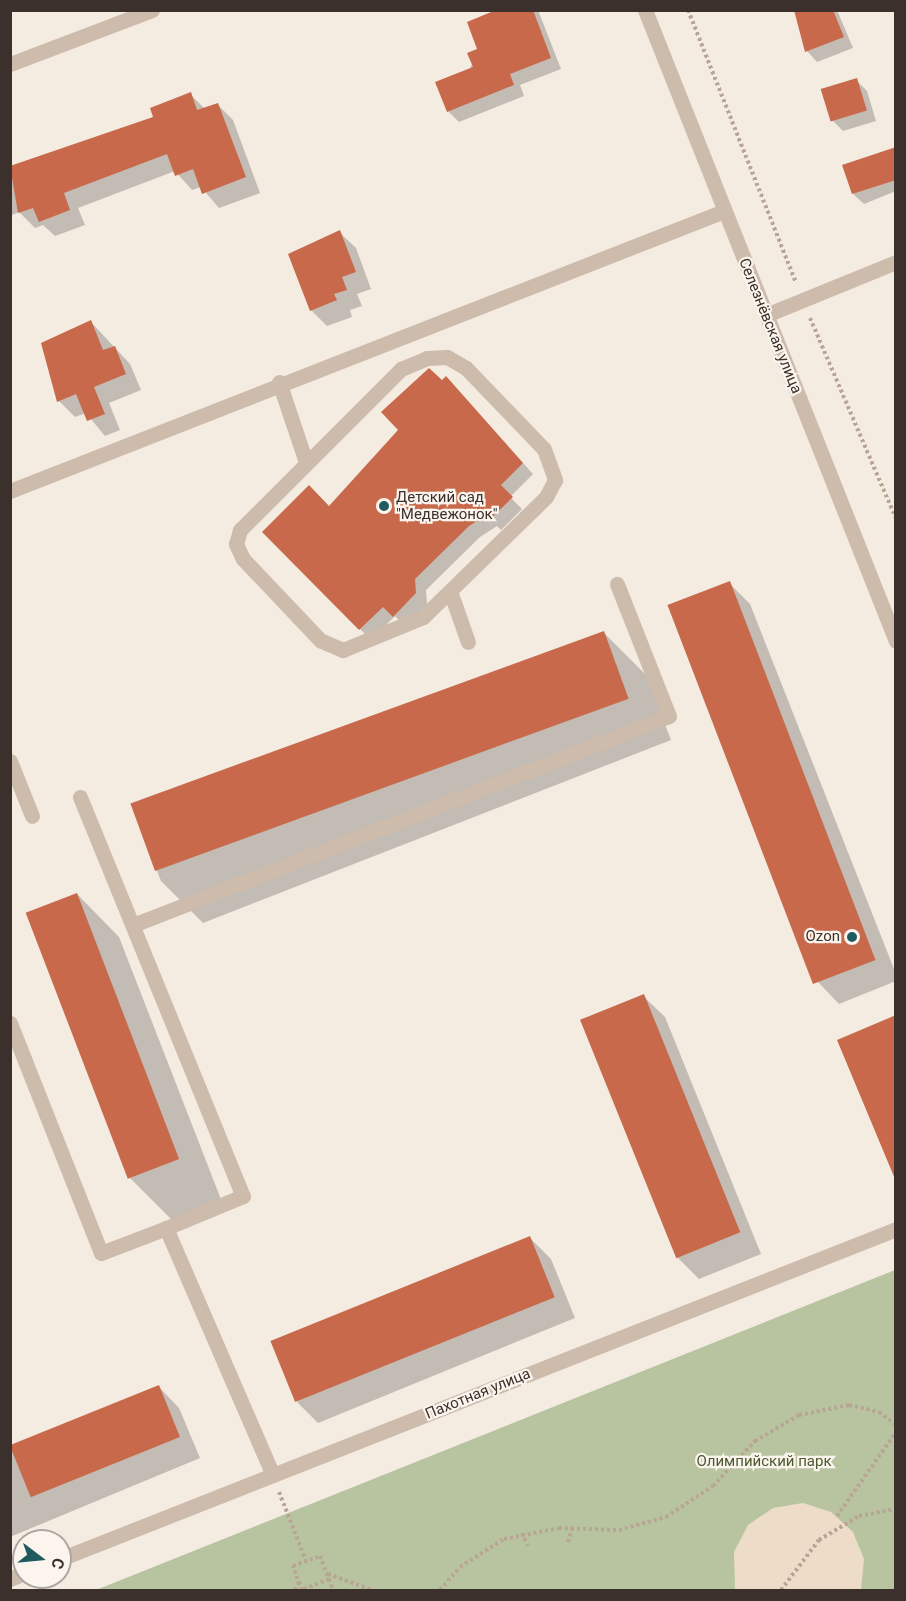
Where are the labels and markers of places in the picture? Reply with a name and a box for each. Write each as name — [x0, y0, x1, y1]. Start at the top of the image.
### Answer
place label: Детский сад "Медвежонок" — [396, 488, 497, 523]
marker: Детский сад "Медвежонок" — [377, 499, 391, 513]
place label: Ozon — [806, 928, 840, 946]
marker: Ozon — [845, 930, 859, 944]

